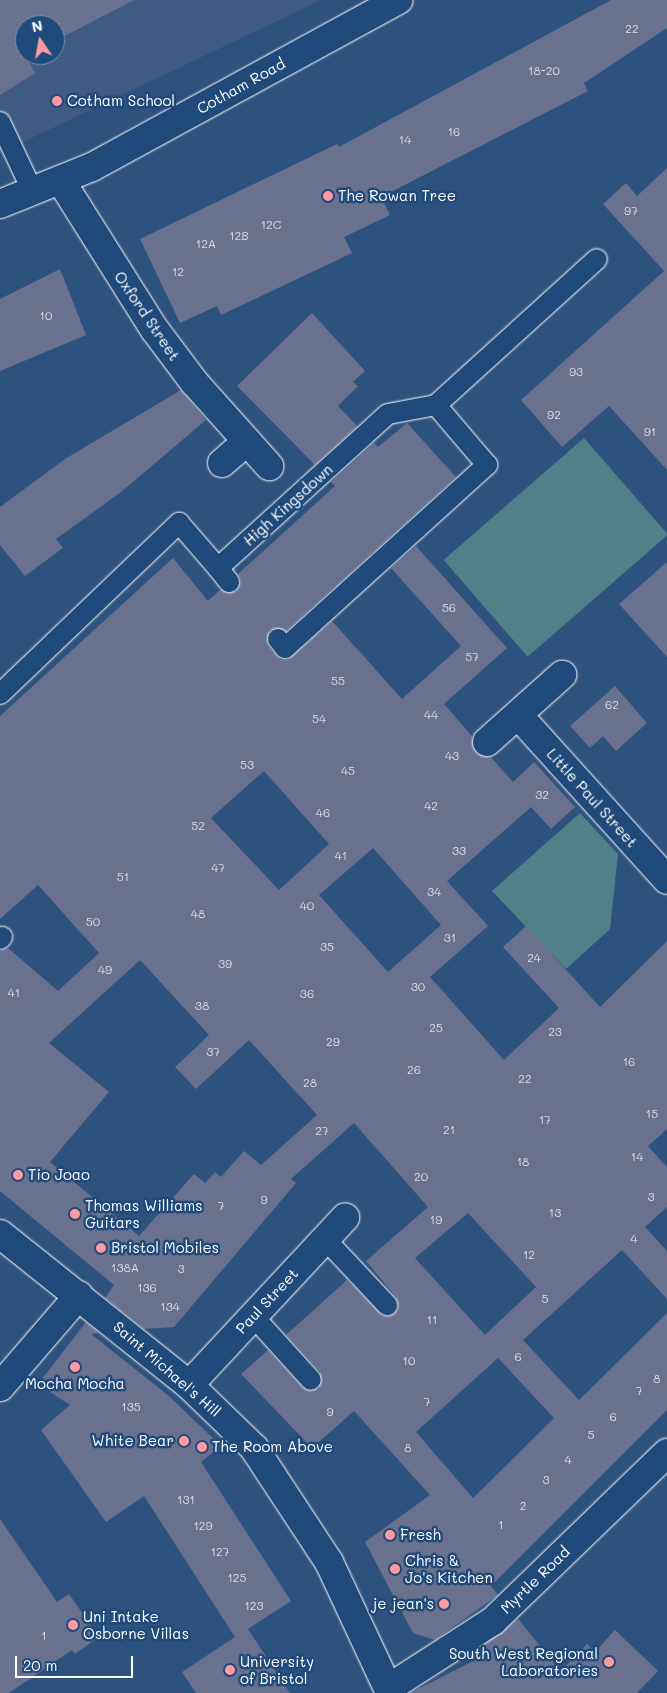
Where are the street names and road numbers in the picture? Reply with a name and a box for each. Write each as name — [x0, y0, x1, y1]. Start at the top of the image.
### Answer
street label: Cotham Road — [194, 54, 288, 118]
street label: Oxford Street — [111, 268, 183, 364]
street label: High Kingsdown — [240, 460, 336, 550]
street label: Little Paul Street — [543, 745, 641, 851]
street label: Paul Street — [232, 1265, 302, 1337]
street label: Saint Michael's Hill — [110, 1317, 224, 1421]
street label: Myrtle Road — [497, 1543, 573, 1617]

